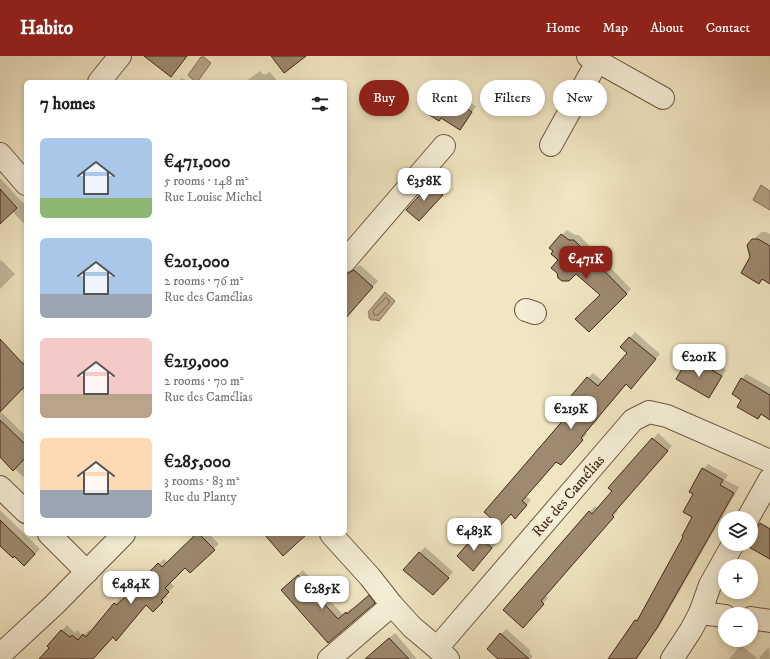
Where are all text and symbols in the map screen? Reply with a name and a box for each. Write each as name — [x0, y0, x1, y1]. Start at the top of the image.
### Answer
text: Habito — [20, 17, 73, 40]
text: Home — [546, 19, 580, 37]
text: Map — [602, 19, 628, 37]
text: About — [650, 19, 684, 37]
text: Contact — [706, 19, 750, 37]
chip: Buy — [359, 80, 409, 116]
chip: Rent — [417, 80, 472, 116]
chip: Filters — [480, 80, 545, 116]
chip: New — [553, 80, 607, 116]
text: 7 homes — [40, 93, 95, 115]
icon: filters — [309, 93, 331, 115]
text: €471,000 — [164, 151, 230, 173]
icon: home — [72, 154, 120, 202]
pin: €358K — [396, 168, 452, 202]
text: 5 rooms · 148 m² — [164, 173, 249, 189]
text: €358K — [407, 173, 441, 189]
text: Rue Louise Michel — [164, 189, 262, 205]
pin: €471K — [558, 246, 614, 280]
text: €201,000 — [164, 251, 230, 273]
text: €471K — [568, 251, 604, 267]
icon: home — [72, 254, 120, 302]
text: 2 rooms · 76 m² — [164, 273, 243, 289]
text: Rue des Camélias — [164, 289, 253, 305]
pin: €201K — [671, 344, 727, 378]
text: €201K — [682, 349, 716, 365]
text: €219,000 — [164, 351, 229, 373]
icon: home — [72, 354, 120, 402]
text: 2 rooms · 70 m² — [164, 373, 244, 389]
text: Rue des Camélias — [164, 389, 253, 405]
pin: €219K — [543, 396, 599, 430]
text: €219K — [554, 401, 588, 417]
text: €285,000 — [164, 451, 231, 473]
street label: Rue des Camélias — [528, 451, 609, 541]
icon: home — [72, 454, 120, 502]
text: 3 rooms · 83 m² — [164, 473, 240, 489]
text: Rue du Planty — [164, 489, 237, 505]
map controls — [718, 511, 758, 647]
button: layers — [718, 511, 758, 551]
pin: €483K — [446, 518, 502, 552]
text: €483K — [456, 523, 492, 539]
button: + — [718, 559, 758, 599]
pin: €484K — [103, 571, 159, 605]
text: €484K — [112, 576, 150, 592]
pin: €285K — [294, 576, 350, 610]
text: €285K — [304, 581, 340, 597]
button: − — [718, 607, 758, 647]

